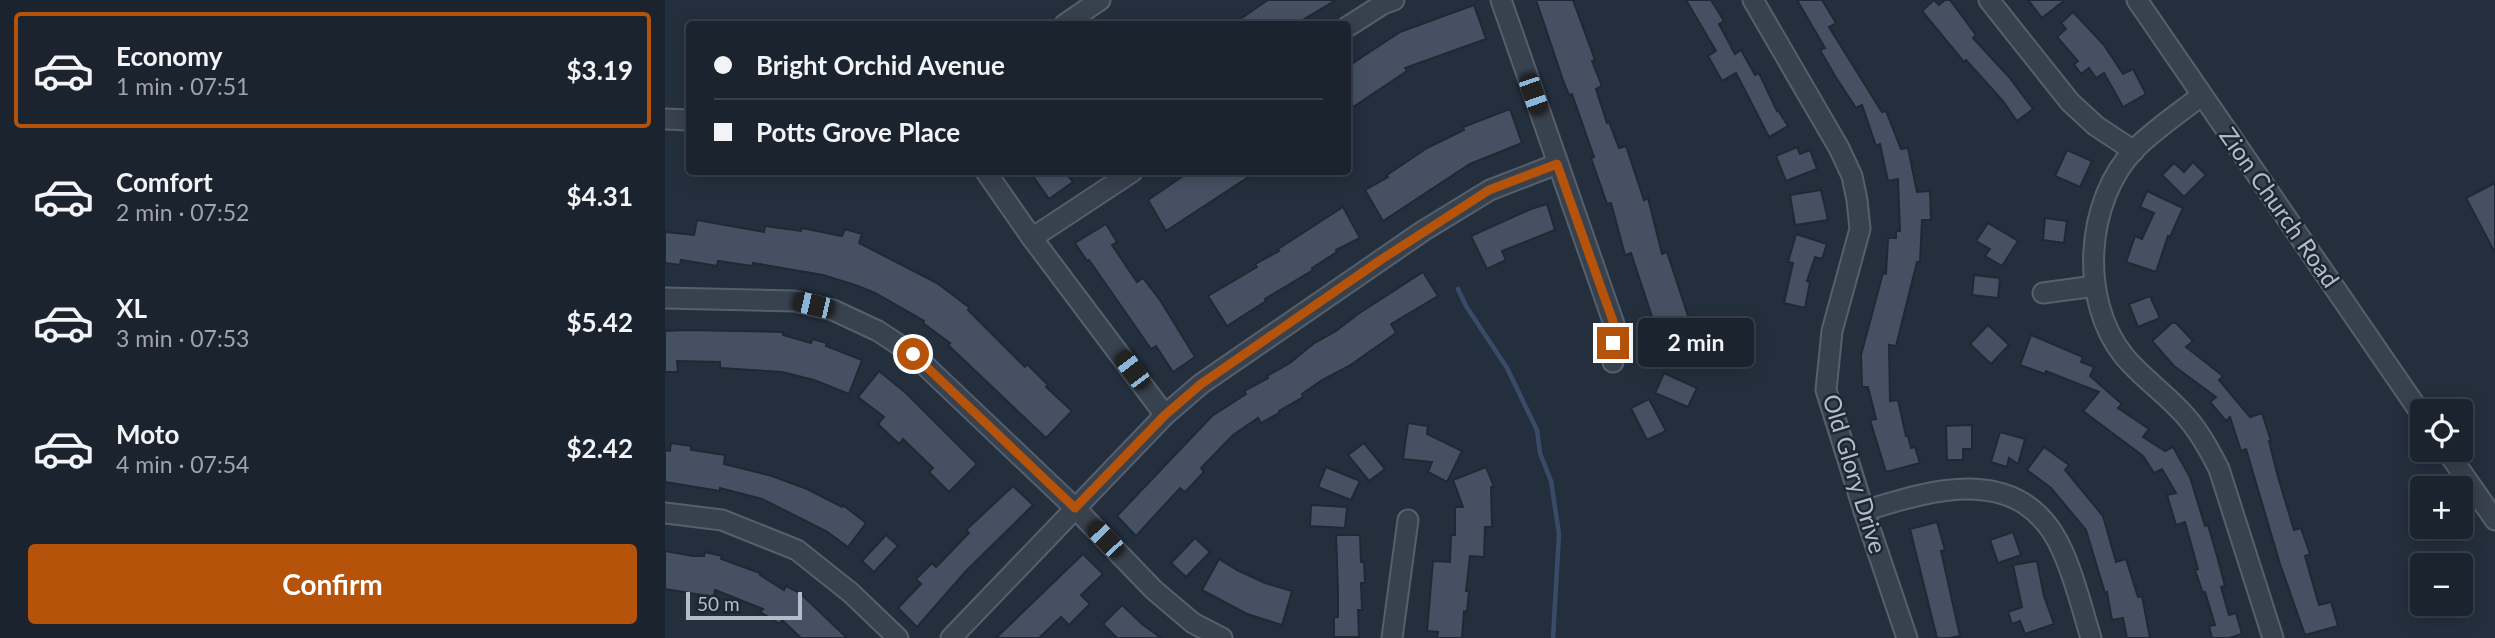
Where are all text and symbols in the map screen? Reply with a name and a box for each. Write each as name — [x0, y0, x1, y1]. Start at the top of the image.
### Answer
icon: car — [32, 39, 95, 102]
text: Economy — [116, 40, 222, 72]
text: Bright Orchid Avenue — [756, 49, 1005, 81]
text: $3.19 — [567, 54, 633, 86]
car — [1517, 71, 1550, 117]
text: 1 min · 07:51 — [116, 72, 249, 100]
text: Potts Grove Place — [756, 116, 960, 148]
street label: Zion Church Road — [2214, 122, 2346, 293]
icon: car — [32, 165, 95, 228]
text: Comfort — [116, 166, 213, 198]
text: $4.31 — [567, 180, 633, 212]
text: 2 min · 07:52 — [116, 198, 249, 226]
car — [791, 290, 836, 320]
icon: car — [32, 291, 95, 354]
text: XL — [116, 292, 147, 324]
text: $5.42 — [567, 306, 633, 338]
callout: 2 min — [1637, 318, 1753, 368]
text: 3 min · 07:53 — [116, 324, 249, 352]
route end — [1597, 327, 1629, 359]
text: 2 min — [1667, 328, 1725, 356]
route start — [897, 338, 929, 370]
car — [1111, 347, 1154, 393]
street label: Old Glory Drive — [1817, 391, 1893, 557]
map controls — [2410, 399, 2473, 616]
button: locate — [2410, 399, 2473, 462]
icon: car — [32, 417, 95, 480]
text: Moto — [116, 418, 179, 450]
text: $2.42 — [567, 432, 633, 464]
text: 4 min · 07:54 — [116, 450, 249, 478]
button: + — [2410, 476, 2473, 539]
car — [1083, 517, 1128, 561]
button: Confirm — [28, 544, 637, 624]
button: − — [2410, 553, 2473, 616]
scale bar — [686, 589, 801, 621]
text: 50 m — [697, 592, 740, 615]

